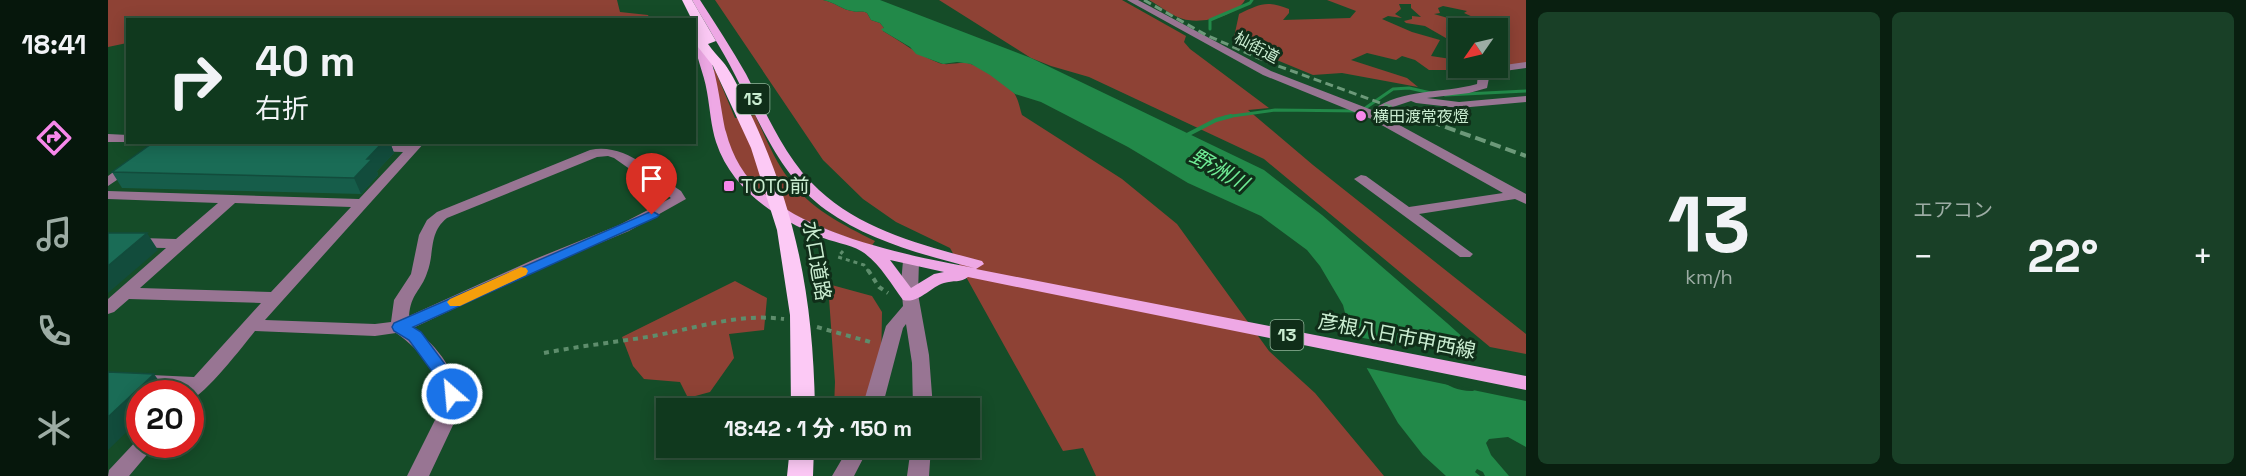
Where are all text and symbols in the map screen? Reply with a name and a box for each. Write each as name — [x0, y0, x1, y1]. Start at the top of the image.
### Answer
north arrow — [1448, 18, 1508, 78]
map controls — [1448, 18, 1508, 78]
text: 18:41 — [22, 27, 86, 62]
street label: 杣街道 — [1231, 27, 1283, 68]
text: 40 m — [255, 35, 355, 88]
icon: right — [156, 42, 234, 120]
road number: 13 — [736, 84, 770, 114]
text: 右折 — [255, 91, 309, 126]
place label: 横田渡常夜燈 — [1373, 106, 1469, 127]
marker: 横田渡常夜燈 — [1354, 109, 1368, 123]
icon: directions — [33, 117, 75, 159]
water label: 野洲川 — [1185, 142, 1255, 198]
pin — [626, 153, 677, 215]
icon: arrive — [635, 162, 668, 195]
place label: TOTO前 — [741, 173, 809, 199]
text: 13 — [1668, 175, 1750, 275]
marker: TOTO前 — [722, 179, 736, 193]
text: エアコン — [1913, 197, 1993, 223]
icon: music — [33, 213, 75, 255]
street label: 水口道路 — [797, 219, 837, 303]
text: 22° — [2027, 228, 2099, 285]
text: − — [1913, 236, 1933, 278]
text: + — [2193, 236, 2213, 278]
text: km/h — [1685, 264, 1733, 290]
street label: 彦根八日市甲西線 — [1316, 308, 1478, 364]
icon: phone — [33, 310, 75, 352]
road number: 13 — [1270, 320, 1304, 350]
position arrow — [420, 362, 484, 426]
speed limit sign: 20 — [126, 380, 204, 458]
icon: climate — [33, 407, 75, 449]
text: 18:42 · 1 分 · 150 m — [724, 414, 912, 442]

